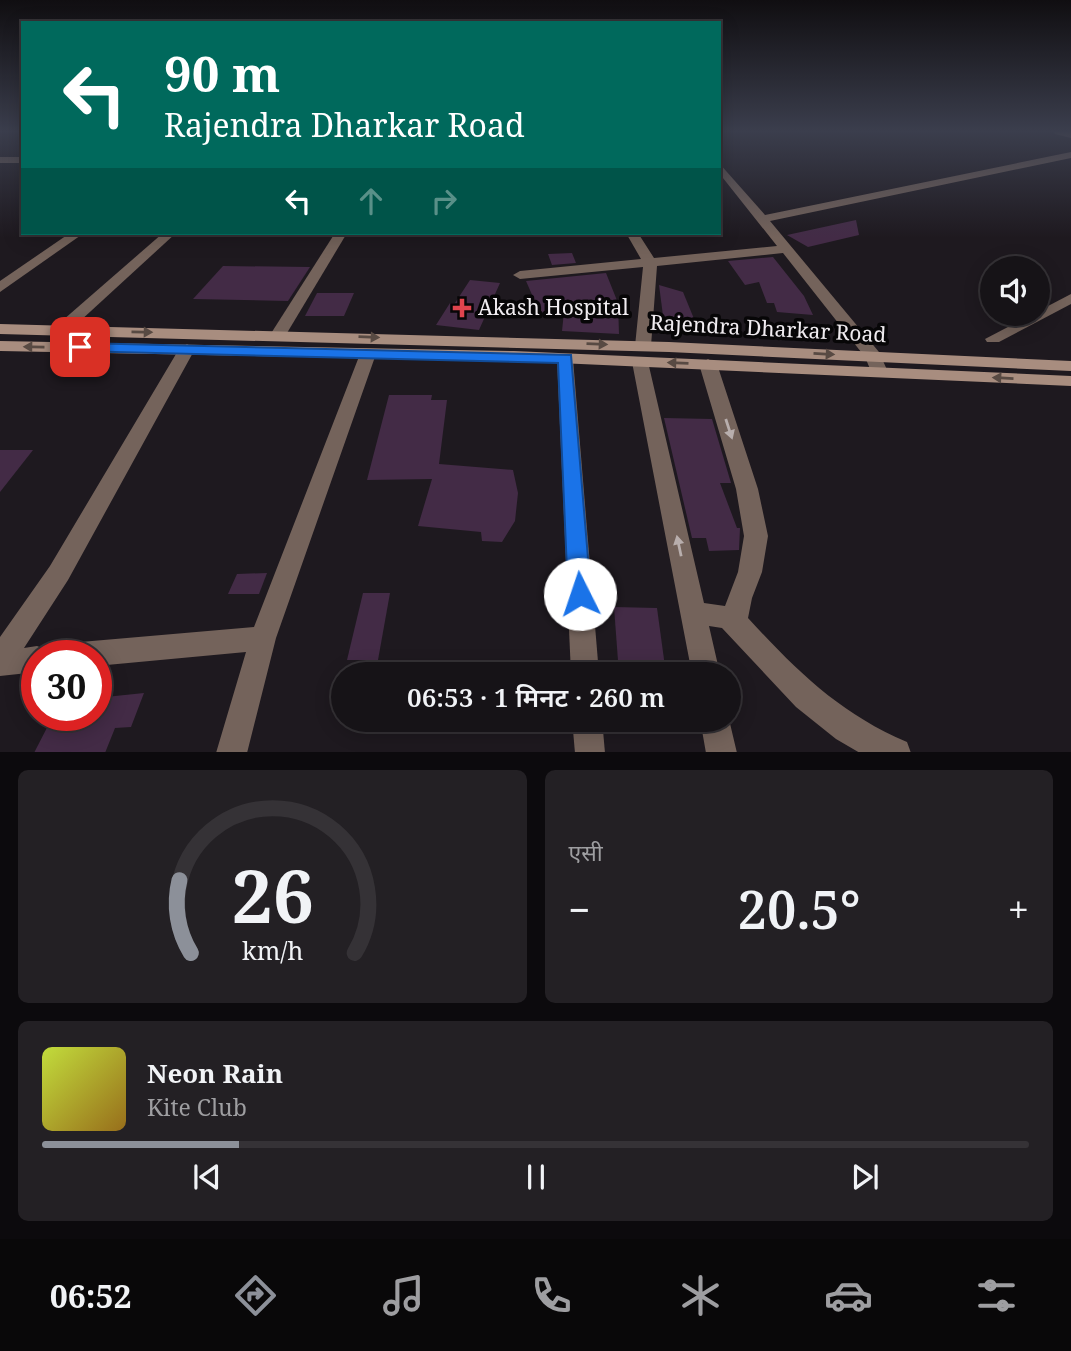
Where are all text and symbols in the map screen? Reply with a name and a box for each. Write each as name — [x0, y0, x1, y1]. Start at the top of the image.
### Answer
text: 90 m — [164, 40, 280, 106]
icon: left — [49, 49, 140, 140]
text: Rajendra Dharkar Road — [164, 103, 525, 146]
icon: left — [279, 182, 317, 220]
icon: ahead — [352, 182, 390, 220]
icon: right — [425, 182, 463, 220]
map controls — [980, 256, 1050, 326]
button: sound — [980, 256, 1050, 326]
place label: Akash Hospital — [478, 293, 629, 321]
marker: Akash Hospital — [452, 298, 472, 318]
street label: Rajendra Dharkar Road — [649, 308, 887, 348]
pin — [50, 317, 110, 377]
one-way arrow — [131, 326, 153, 338]
icon: arrive — [61, 328, 99, 366]
one-way arrow — [358, 331, 380, 343]
one-way arrow — [586, 339, 608, 350]
one-way arrow — [23, 341, 45, 352]
one-way arrow — [813, 349, 835, 360]
one-way arrow — [666, 357, 688, 368]
one-way arrow — [992, 372, 1014, 383]
one-way arrow — [724, 419, 735, 440]
one-way arrow — [673, 535, 684, 557]
position arrow — [543, 557, 617, 631]
speed limit sign: 30 — [21, 640, 112, 731]
text: 06:53 · 1 मिनट · 260 m — [407, 679, 665, 715]
text: एसी — [569, 836, 603, 868]
text: 26 — [231, 845, 313, 944]
text: 20.5° — [738, 873, 861, 944]
text: − — [569, 883, 591, 935]
text: + — [1008, 883, 1029, 935]
text: km/h — [242, 932, 303, 966]
text: Neon Rain — [147, 1055, 283, 1091]
text: Kite Club — [147, 1091, 247, 1123]
icon: previous — [188, 1158, 226, 1196]
icon: pause — [517, 1158, 555, 1196]
icon: next — [846, 1158, 884, 1196]
icon: directions — [231, 1271, 280, 1320]
icon: music — [379, 1271, 428, 1320]
icon: phone — [527, 1271, 576, 1320]
icon: climate — [676, 1271, 725, 1320]
icon: car — [824, 1271, 873, 1320]
icon: filters — [972, 1271, 1021, 1320]
text: 06:52 — [50, 1274, 132, 1317]

